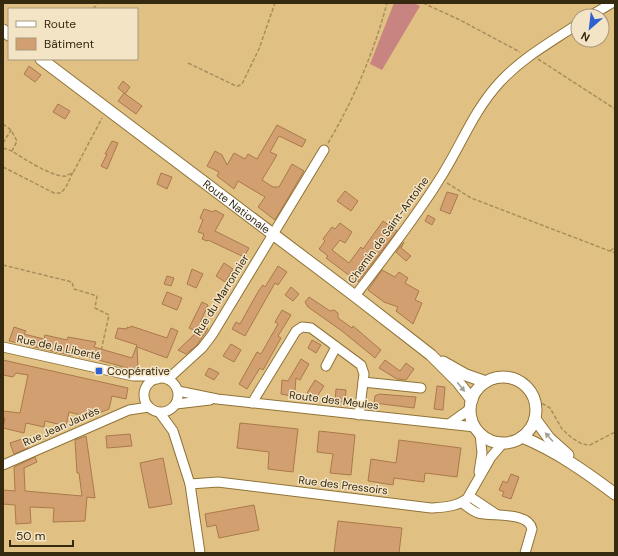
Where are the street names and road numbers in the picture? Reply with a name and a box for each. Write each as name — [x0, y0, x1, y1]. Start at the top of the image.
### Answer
street label: Chemin de Saint-Antoine — [344, 174, 432, 286]
street label: Route Nationale — [200, 177, 273, 236]
street label: Rue du Marronnier — [190, 252, 252, 338]
street label: Rue de la Liberté — [16, 331, 102, 363]
street label: Route des Meules — [288, 388, 380, 412]
street label: Rue Jean Jaurès — [20, 403, 102, 449]
street label: Rue des Pressoirs — [298, 473, 388, 497]

